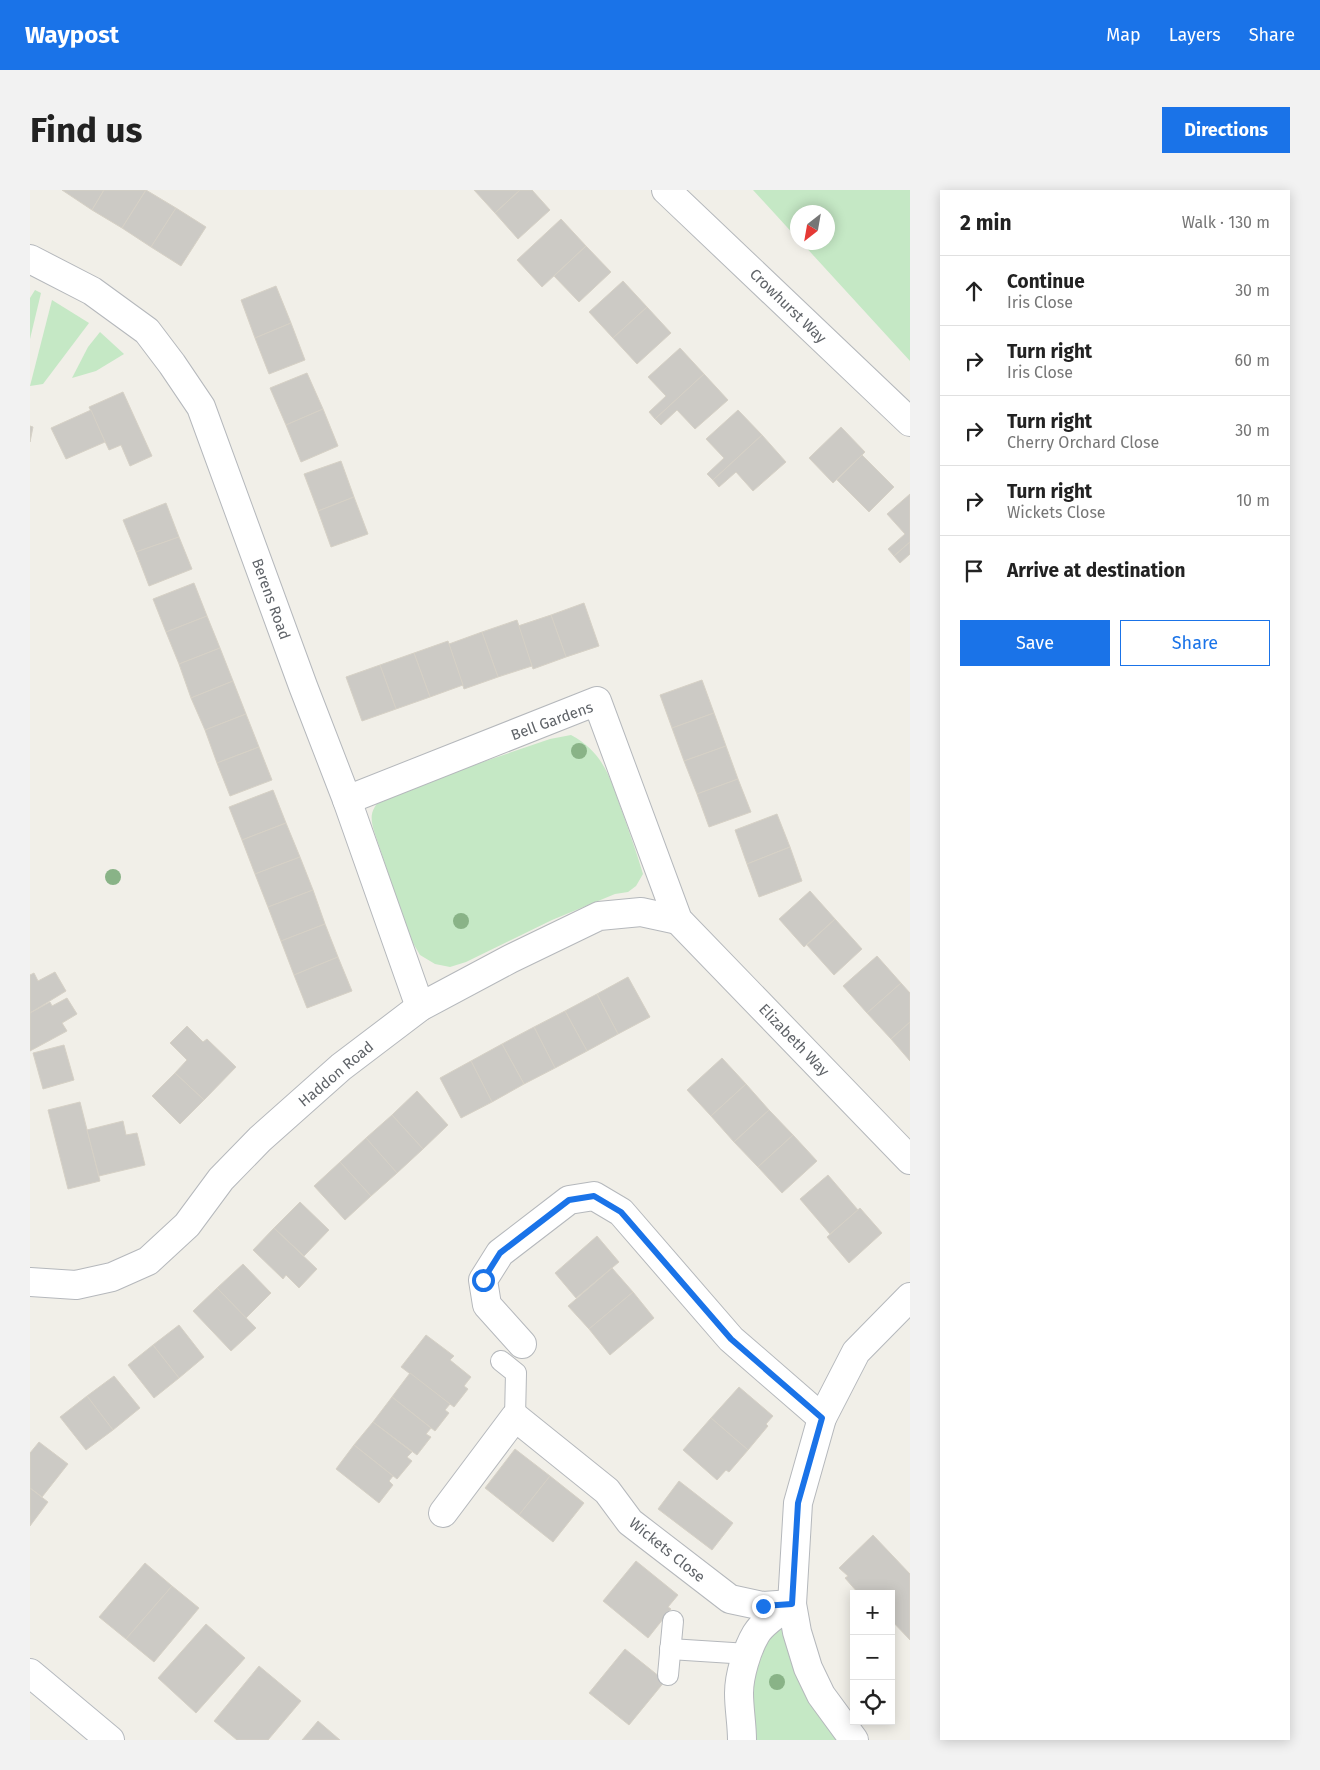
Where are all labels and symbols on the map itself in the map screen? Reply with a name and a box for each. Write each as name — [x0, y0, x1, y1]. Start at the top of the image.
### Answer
north arrow — [790, 205, 835, 250]
street label: Crowhurst Way — [746, 265, 831, 348]
street label: Berens Road — [248, 556, 294, 642]
street label: Bell Gardens — [509, 698, 595, 744]
street label: Elizabeth Way — [755, 1000, 833, 1080]
street label: Haddon Road — [295, 1037, 377, 1111]
route start — [472, 1269, 495, 1292]
street label: Wickets Close — [625, 1514, 709, 1586]
route end — [752, 1595, 775, 1618]

